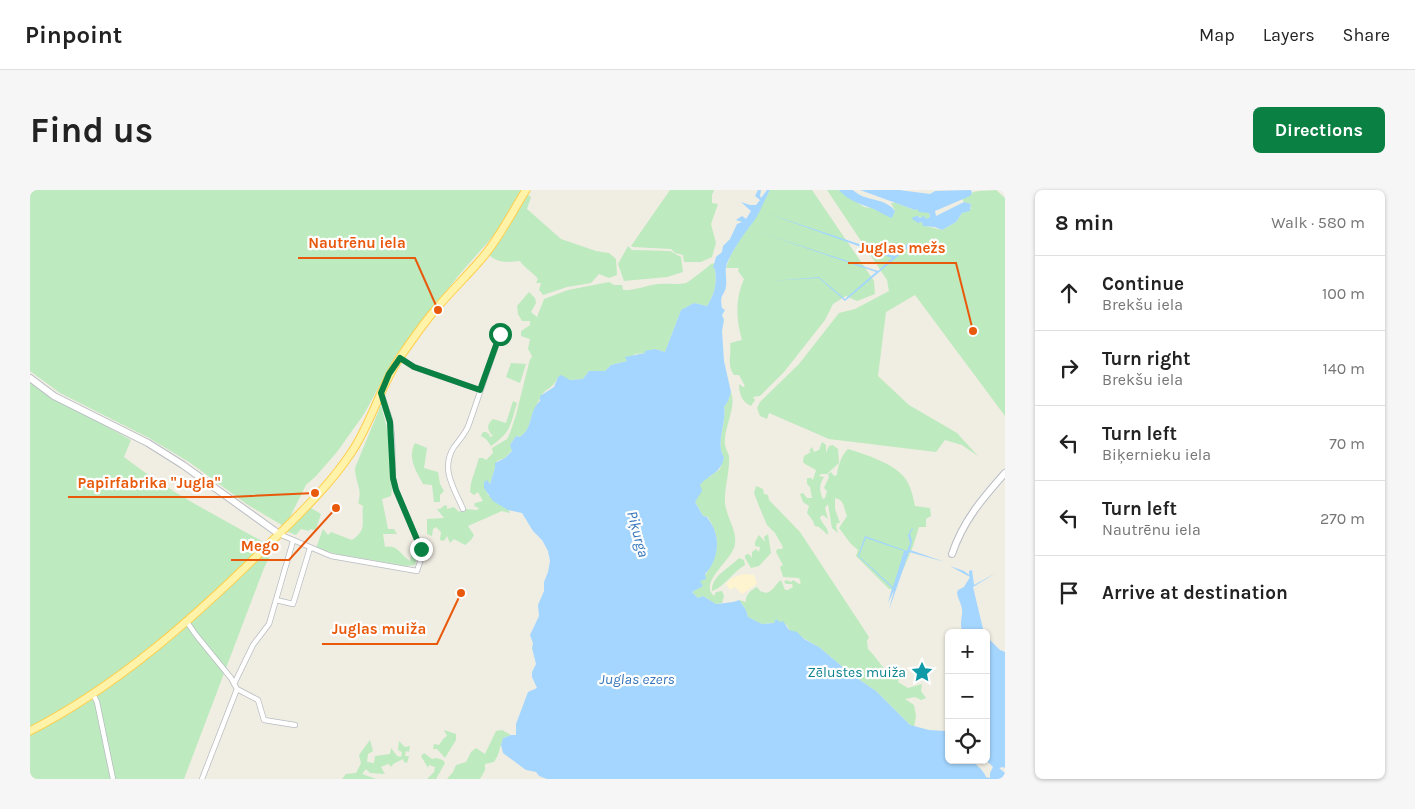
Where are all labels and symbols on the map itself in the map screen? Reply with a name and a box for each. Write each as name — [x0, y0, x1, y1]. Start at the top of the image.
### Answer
callout: Nautrēnu iela — [298, 228, 415, 258]
callout: Juglas mežs — [848, 233, 956, 263]
text: Nautrēnu iela — [308, 234, 406, 252]
text: Juglas mežs — [858, 239, 946, 257]
route start — [489, 323, 512, 346]
callout: Papīrfabrika "Jugla" — [68, 467, 230, 497]
text: Papīrfabrika "Jugla" — [78, 474, 221, 492]
water label: Piķurga — [623, 509, 653, 559]
callout: Mego — [231, 530, 289, 560]
text: Mego — [241, 537, 279, 555]
route end — [410, 538, 433, 561]
callout: Juglas muiža — [322, 614, 437, 644]
text: Juglas muiža — [332, 620, 426, 638]
place icon: Zēlustes muiža — [909, 659, 935, 685]
place label: Zēlustes muiža — [808, 664, 906, 681]
water label: Juglas ezers — [599, 670, 675, 688]

